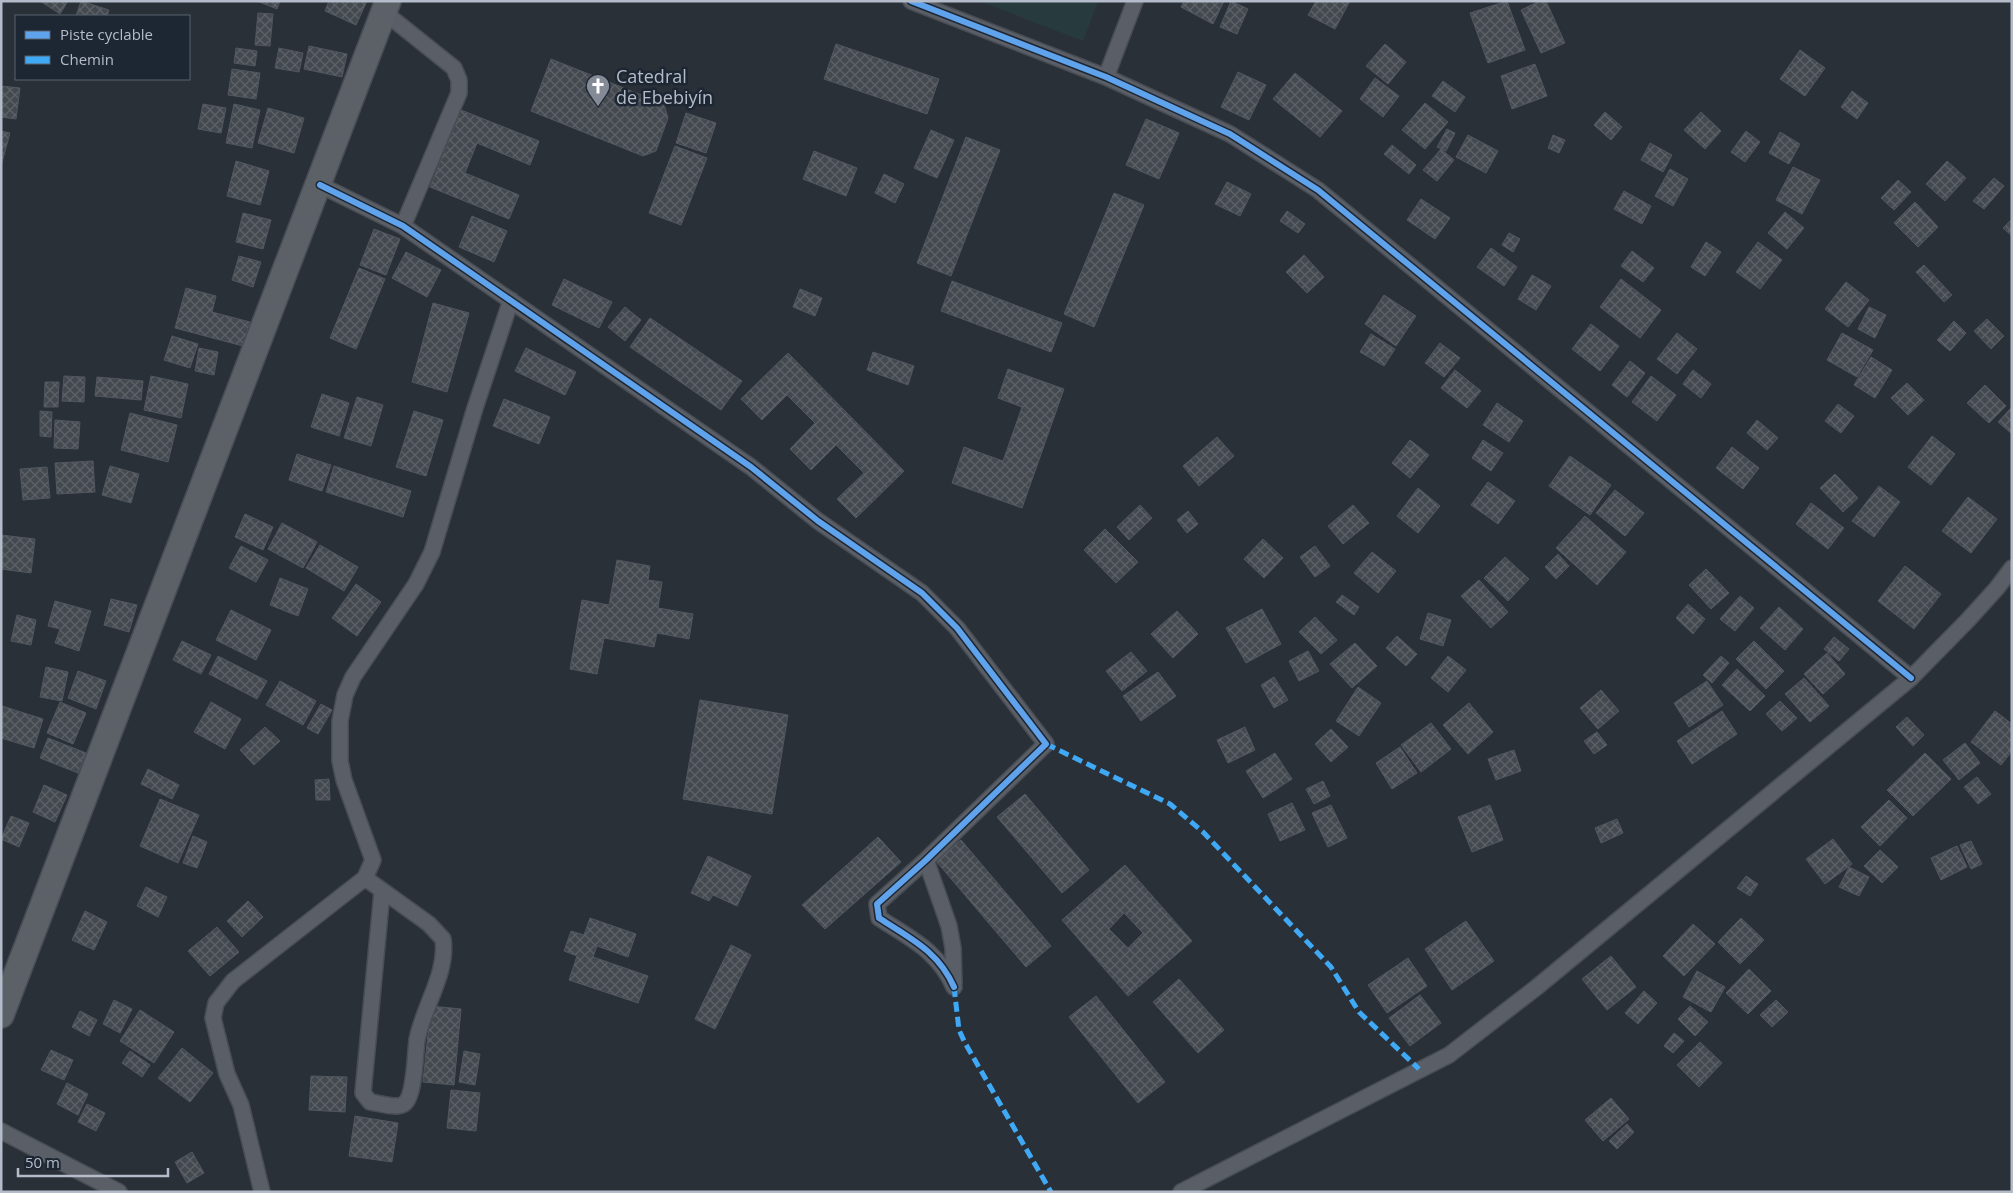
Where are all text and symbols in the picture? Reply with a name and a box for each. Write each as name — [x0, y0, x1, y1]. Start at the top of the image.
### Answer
legend — [15, 15, 190, 80]
text: Piste cyclable — [60, 24, 153, 44]
text: Chemin — [60, 49, 114, 69]
place label: Catedral de Ebebiyín — [616, 64, 713, 109]
church icon: Catedral de Ebebiyín — [585, 73, 611, 107]
scale bar — [18, 1146, 168, 1178]
text: 50 m — [25, 1152, 60, 1172]

